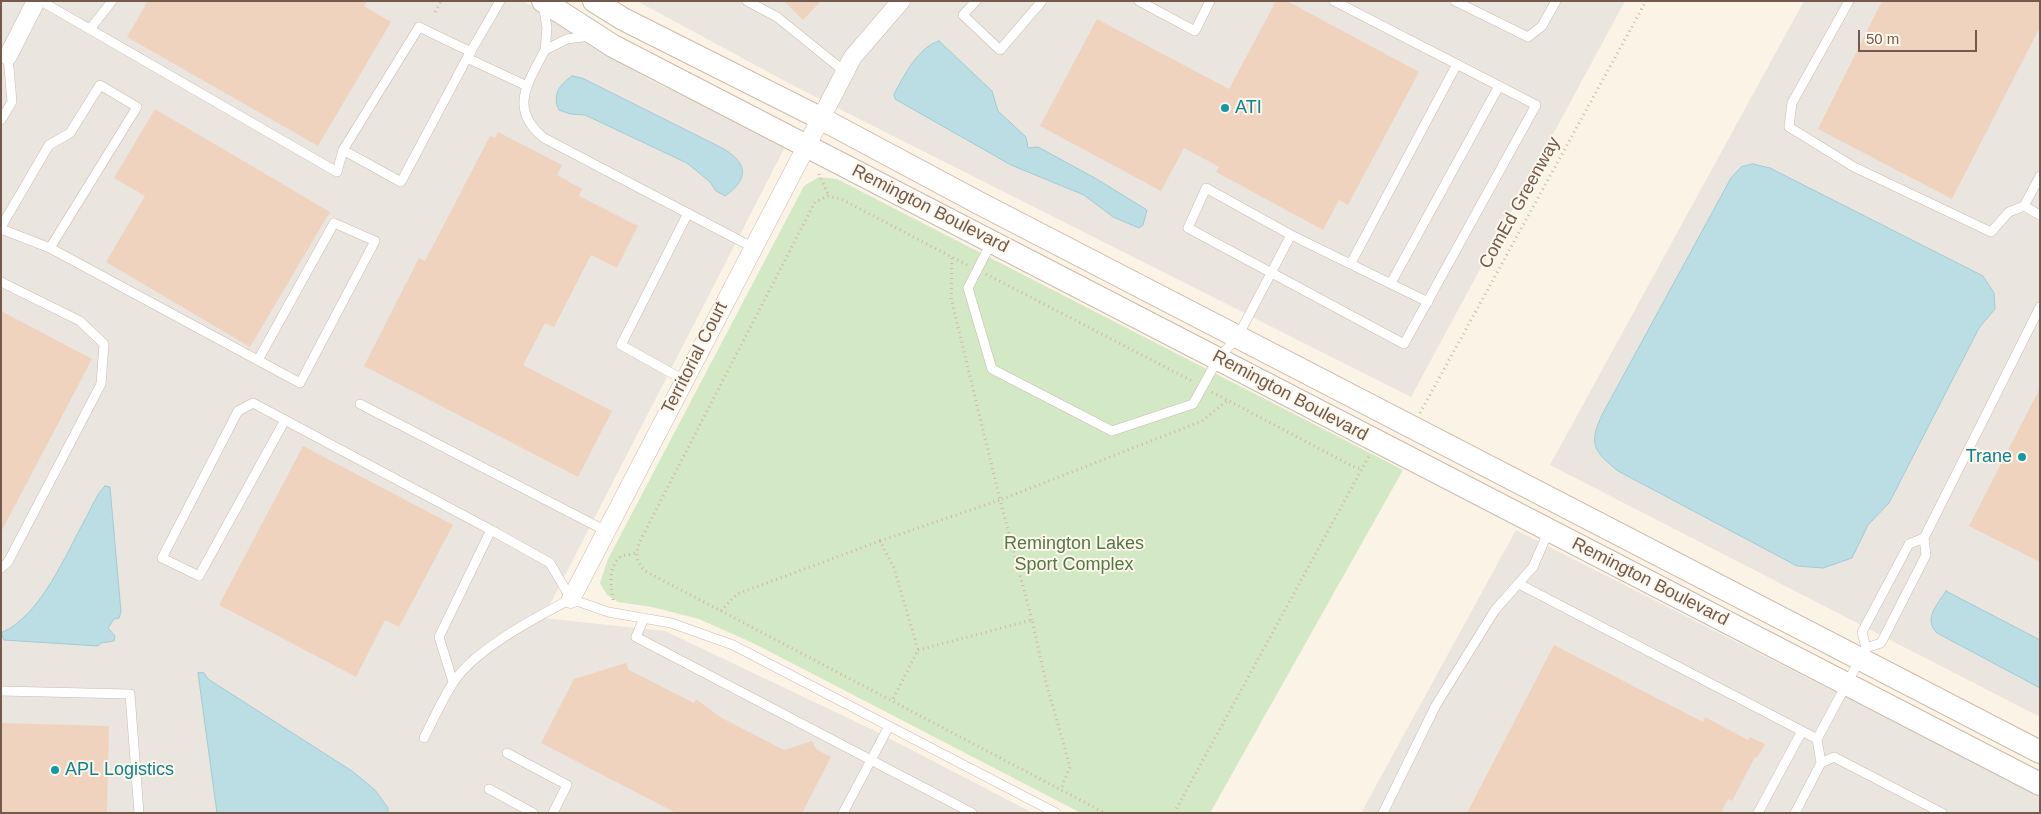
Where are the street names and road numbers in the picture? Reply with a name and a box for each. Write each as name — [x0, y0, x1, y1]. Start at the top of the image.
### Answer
street label: ComEd Greenway — [1475, 133, 1565, 273]
street label: Remington Boulevard — [848, 160, 1012, 258]
street label: Territorial Court — [657, 298, 733, 418]
street label: Remington Boulevard — [1209, 346, 1371, 446]
street label: Remington Boulevard — [1568, 533, 1732, 631]

